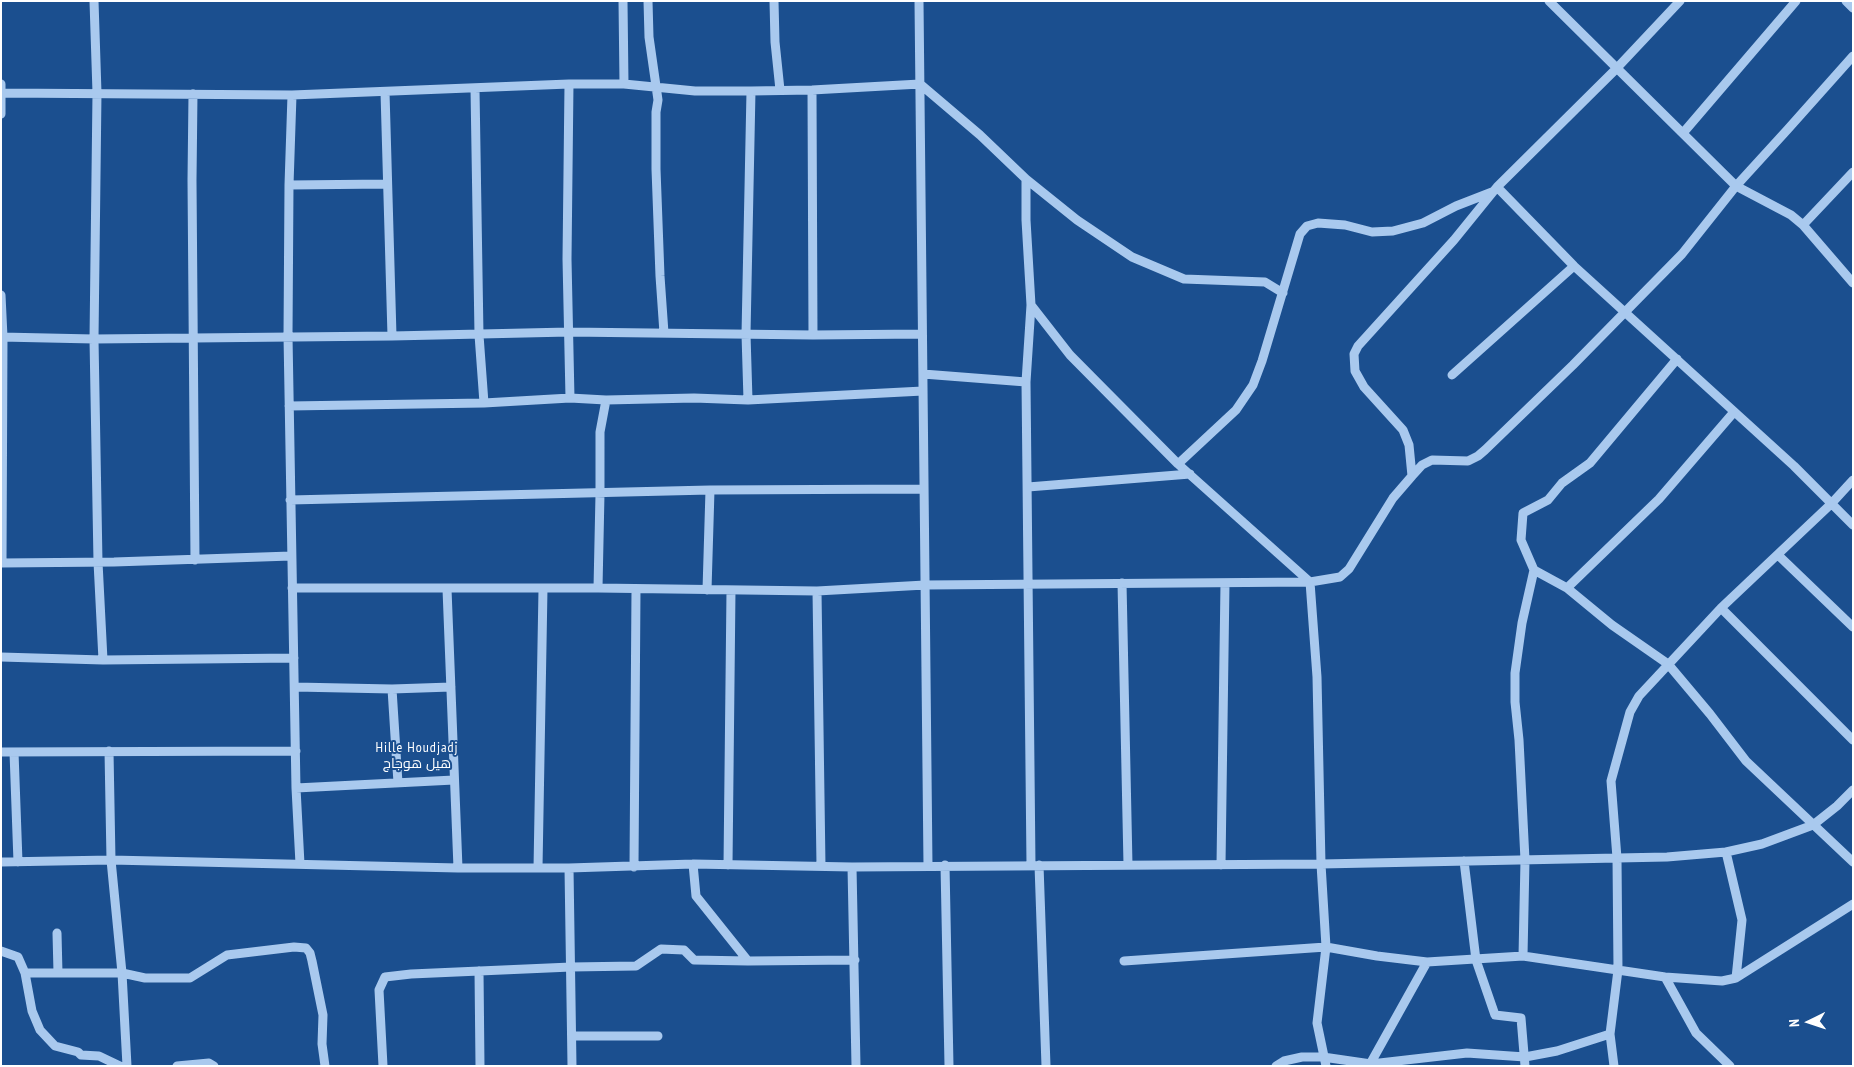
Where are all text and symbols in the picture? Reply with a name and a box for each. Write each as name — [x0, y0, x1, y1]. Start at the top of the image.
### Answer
district label: Hille Houdjadj هيل هوجاج — [374, 740, 460, 772]
north arrow — [1784, 997, 1834, 1047]
text: N — [1785, 1019, 1803, 1027]

